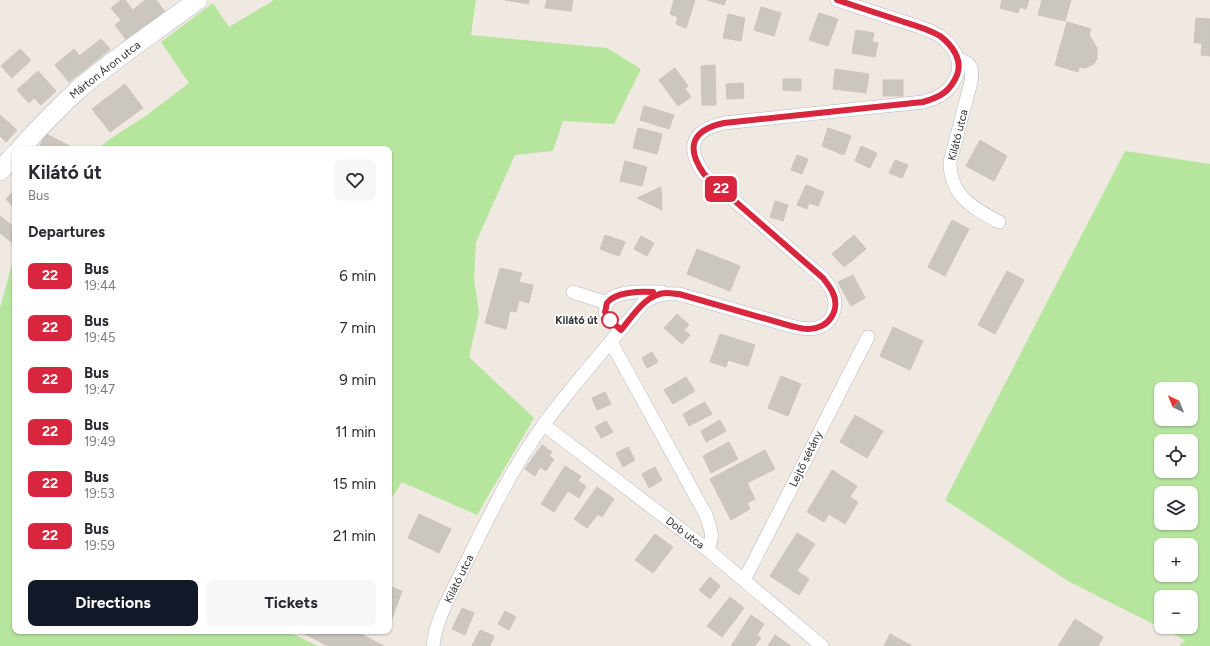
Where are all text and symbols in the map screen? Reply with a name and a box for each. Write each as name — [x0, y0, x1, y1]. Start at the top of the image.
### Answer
street label: Márton Áron utca — [67, 38, 143, 102]
street label: Kilátó utca — [945, 108, 971, 162]
button: heart — [334, 159, 376, 201]
text: Kilátó út — [28, 161, 102, 184]
line badge: 22 — [703, 176, 739, 202]
text: 22 — [713, 180, 729, 197]
text: Bus — [28, 188, 49, 203]
text: Departures — [28, 223, 105, 241]
text: Bus — [84, 260, 109, 278]
text: 22 — [42, 267, 58, 284]
text: 6 min — [339, 267, 376, 285]
text: 19:44 — [84, 278, 116, 293]
marker: Kilátó út — [601, 311, 619, 329]
text: Bus — [84, 312, 109, 330]
place label: Kilátó út — [555, 314, 599, 327]
text: 22 — [42, 319, 58, 336]
text: 7 min — [340, 319, 376, 337]
text: 19:45 — [84, 330, 116, 345]
text: Bus — [84, 364, 109, 382]
text: 22 — [42, 371, 58, 388]
text: 9 min — [339, 371, 376, 389]
text: 19:47 — [84, 382, 115, 397]
north arrow — [1154, 382, 1198, 426]
map controls — [1154, 382, 1198, 634]
text: Bus — [84, 416, 109, 434]
text: 22 — [42, 423, 58, 440]
text: 11 min — [335, 423, 376, 441]
street label: Lejtő sétány — [787, 429, 825, 489]
text: 19:49 — [84, 434, 115, 449]
button: locate — [1154, 434, 1198, 478]
text: Bus — [84, 468, 109, 486]
text: 22 — [42, 475, 58, 492]
text: 15 min — [333, 475, 376, 493]
text: 19:53 — [84, 486, 115, 501]
button: layers — [1154, 486, 1198, 530]
street label: Dob utca — [663, 514, 707, 552]
text: Bus — [84, 520, 109, 538]
text: 22 — [42, 527, 58, 544]
text: 21 min — [333, 527, 376, 545]
text: 19:59 — [84, 538, 115, 553]
button: + — [1154, 538, 1198, 582]
street label: Kilátó utca — [442, 553, 476, 605]
button: Directions — [28, 580, 198, 626]
button: Tickets — [206, 580, 376, 626]
button: − — [1154, 590, 1198, 634]

